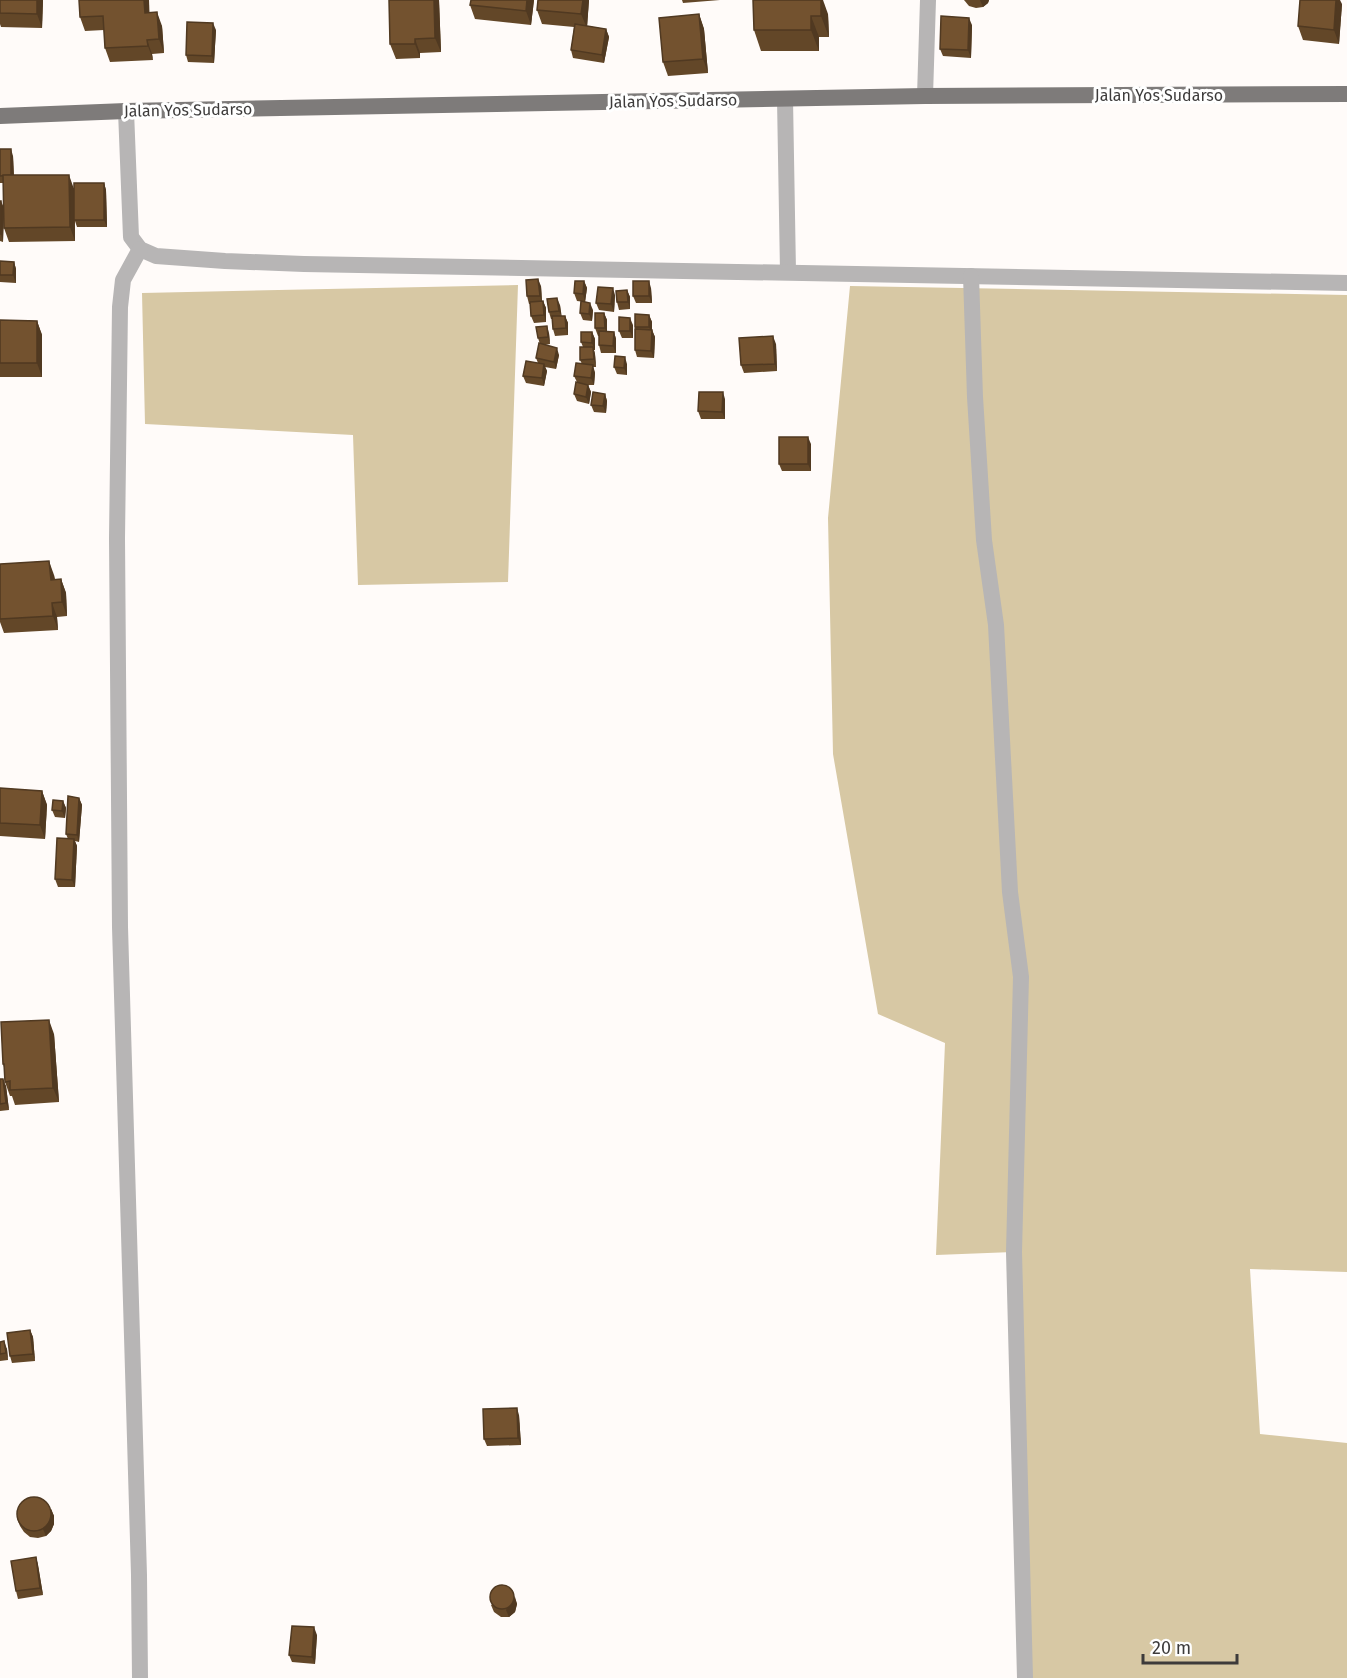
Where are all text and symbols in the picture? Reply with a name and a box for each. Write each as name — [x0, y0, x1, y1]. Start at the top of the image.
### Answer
street label: Jalan Yos Sudarso — [1095, 86, 1223, 105]
street label: Jalan Yos Sudarso — [609, 90, 737, 112]
street label: Jalan Yos Sudarso — [124, 99, 252, 121]
scale bar — [1143, 1627, 1238, 1665]
text: 20 m — [1152, 1637, 1191, 1659]

